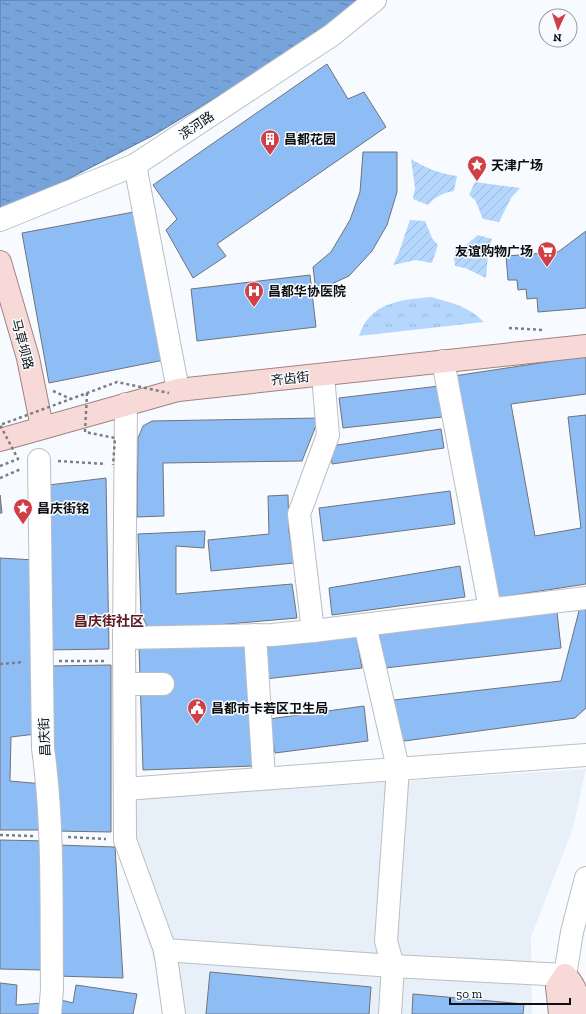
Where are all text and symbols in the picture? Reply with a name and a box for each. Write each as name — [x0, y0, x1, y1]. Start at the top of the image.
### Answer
north arrow — [538, 8, 578, 48]
text: N — [552, 31, 562, 44]
street label: 滨河路 — [176, 108, 217, 143]
building icon: 昌都花园 — [259, 128, 281, 156]
place label: 昌都花园 — [284, 132, 336, 147]
place icon: 天津广场 — [466, 154, 488, 182]
place label: 天津广场 — [491, 158, 543, 173]
supermarket icon: 友谊购物广场 — [536, 240, 558, 268]
place label: 友谊购物广场 — [455, 244, 533, 259]
hospital icon: 昌都华协医院 — [243, 280, 265, 308]
place label: 昌都华协医院 — [268, 284, 346, 299]
street label: 马草坝路 — [9, 317, 36, 371]
street label: 齐齿街 — [270, 369, 310, 388]
place icon: 昌庆街铭 — [12, 497, 34, 525]
place label: 昌庆街铭 — [37, 501, 89, 516]
district label: 昌庆街社区 — [74, 613, 144, 630]
public building icon: 昌都市卡若区卫生局 — [186, 697, 208, 725]
place label: 昌都市卡若区卫生局 — [211, 701, 328, 716]
street label: 昌庆街 — [36, 717, 53, 757]
scale bar — [450, 980, 570, 1006]
text: 50 m — [456, 987, 483, 1001]

